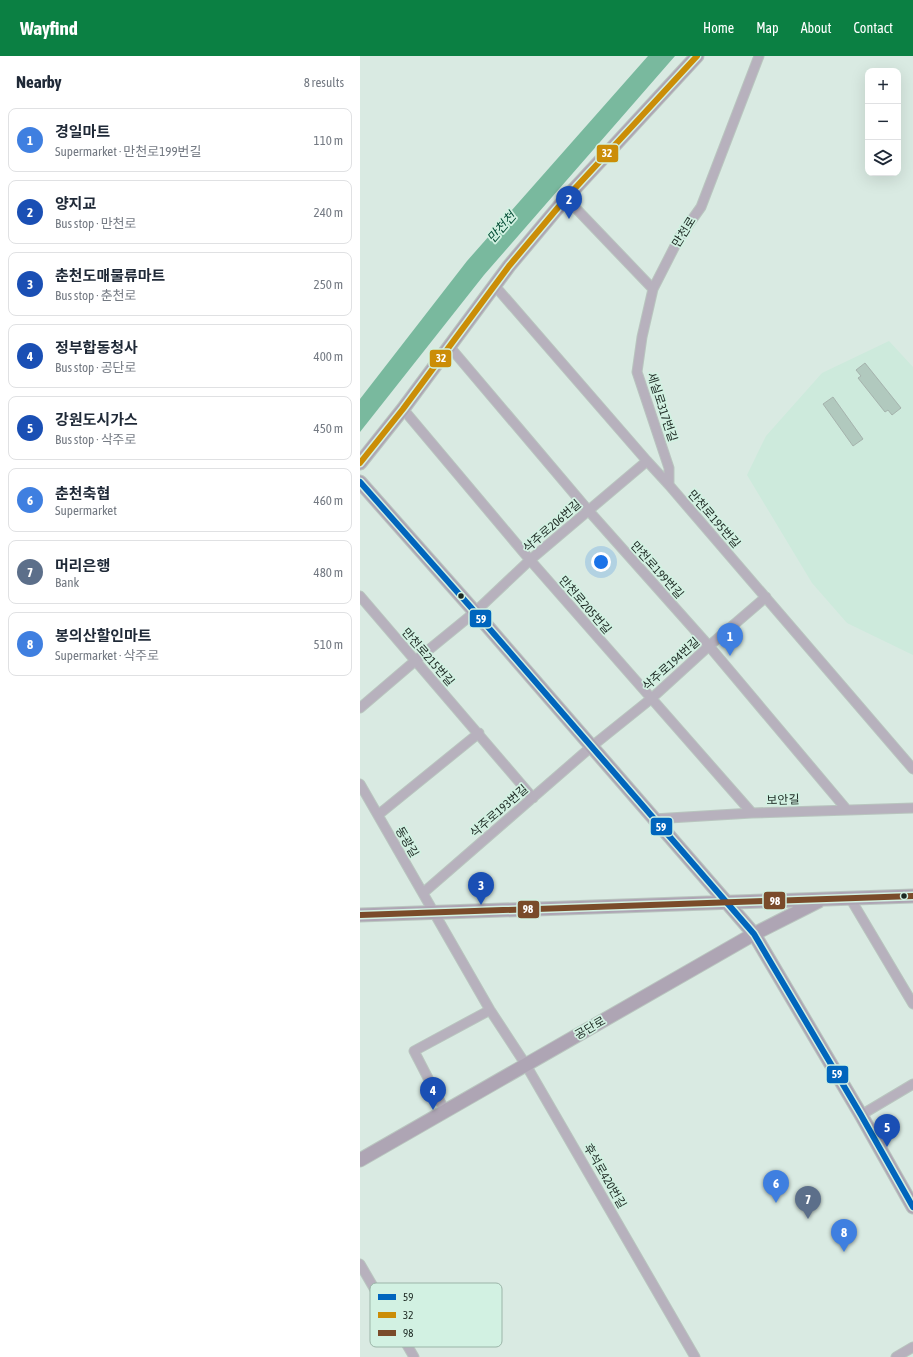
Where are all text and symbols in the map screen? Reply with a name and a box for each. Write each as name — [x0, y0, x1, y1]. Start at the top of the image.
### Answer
text: Wayfind — [20, 17, 78, 39]
text: Home — [703, 20, 734, 36]
text: Map — [756, 20, 779, 36]
text: About — [801, 20, 832, 36]
text: Contact — [854, 20, 893, 36]
map controls — [865, 68, 901, 176]
button: + — [865, 68, 901, 104]
text: Nearby — [16, 72, 62, 92]
text: 8 results — [304, 75, 344, 90]
button: − — [865, 104, 901, 140]
text: 경일마트 — [55, 123, 110, 140]
text: 1 — [27, 133, 33, 148]
text: 110 m — [314, 133, 343, 148]
button: layers — [865, 140, 901, 176]
text: Supermarket · 만천로199번길 — [55, 144, 201, 159]
line badge: 32 — [596, 144, 619, 163]
text: 32 — [602, 147, 612, 159]
pin: 2 — [556, 186, 582, 219]
text: 양지교 — [55, 195, 96, 212]
text: 2 — [27, 205, 33, 220]
text: 240 m — [314, 205, 343, 220]
water label: 만천천 — [484, 208, 519, 246]
street label: 만천로 — [669, 214, 699, 250]
text: Bus stop · 만천로 — [55, 216, 137, 231]
text: 춘천도매물류마트 — [55, 267, 165, 284]
text: 3 — [27, 277, 33, 292]
text: 250 m — [314, 277, 343, 292]
text: Bus stop · 춘천로 — [55, 288, 137, 303]
text: 정부합동청사 — [55, 339, 138, 356]
text: 4 — [27, 349, 33, 364]
text: 400 m — [314, 349, 343, 364]
line badge: 32 — [429, 349, 452, 368]
text: 32 — [436, 352, 446, 364]
text: Bus stop · 공단로 — [55, 360, 137, 375]
street label: 세실로317번길 — [644, 371, 680, 443]
text: 강원도시가스 — [55, 411, 138, 428]
text: 5 — [27, 421, 33, 436]
text: 450 m — [314, 421, 343, 436]
text: Bus stop · 삭주로 — [55, 432, 137, 447]
text: 춘천축협 — [55, 485, 110, 502]
street label: 만천로195번길 — [685, 487, 743, 551]
text: 6 — [27, 493, 33, 508]
text: 460 m — [314, 493, 343, 508]
street label: 삭주로206번길 — [520, 497, 584, 555]
text: Supermarket — [55, 503, 117, 518]
street label: 만천로199번길 — [628, 539, 686, 601]
your location — [591, 552, 611, 572]
text: 머리은행 — [55, 557, 110, 574]
text: 7 — [27, 565, 33, 580]
text: 480 m — [314, 565, 343, 580]
street label: 만천로205번길 — [556, 573, 614, 637]
text: Bank — [55, 575, 79, 590]
unlabelled marker — [456, 591, 466, 601]
line badge: 59 — [469, 609, 492, 628]
text: 59 — [476, 613, 486, 625]
pin: 1 — [717, 623, 743, 656]
street label: 만천로215번길 — [399, 625, 457, 689]
text: 봉의산할인마트 — [55, 627, 152, 644]
street label: 삭주로194번길 — [640, 635, 702, 693]
text: 8 — [27, 637, 33, 652]
text: 510 m — [314, 637, 343, 652]
text: Supermarket · 삭주로 — [55, 648, 159, 663]
street label: 삭주로193번길 — [467, 782, 531, 840]
street label: 보안길 — [766, 792, 800, 808]
line badge: 59 — [650, 817, 673, 836]
text: 59 — [656, 821, 666, 833]
street label: 동광길 — [393, 824, 421, 860]
pin: 3 — [468, 872, 494, 905]
line badge: 98 — [763, 891, 786, 910]
unlabelled marker — [899, 891, 909, 901]
text: 98 — [770, 895, 780, 907]
line badge: 98 — [517, 900, 540, 919]
text: 98 — [523, 903, 533, 915]
street label: 공단로 — [572, 1014, 608, 1042]
line badge: 59 — [826, 1065, 849, 1084]
text: 59 — [832, 1068, 842, 1080]
pin: 4 — [420, 1077, 446, 1110]
pin: 5 — [874, 1114, 900, 1147]
street label: 후석로420번길 — [581, 1141, 629, 1211]
pin: 6 — [763, 1170, 789, 1203]
pin: 7 — [795, 1186, 821, 1219]
pin: 8 — [831, 1219, 857, 1252]
legend — [370, 1283, 502, 1347]
text: 59 — [403, 1291, 413, 1303]
text: 32 — [403, 1309, 413, 1321]
text: 98 — [403, 1327, 413, 1339]

